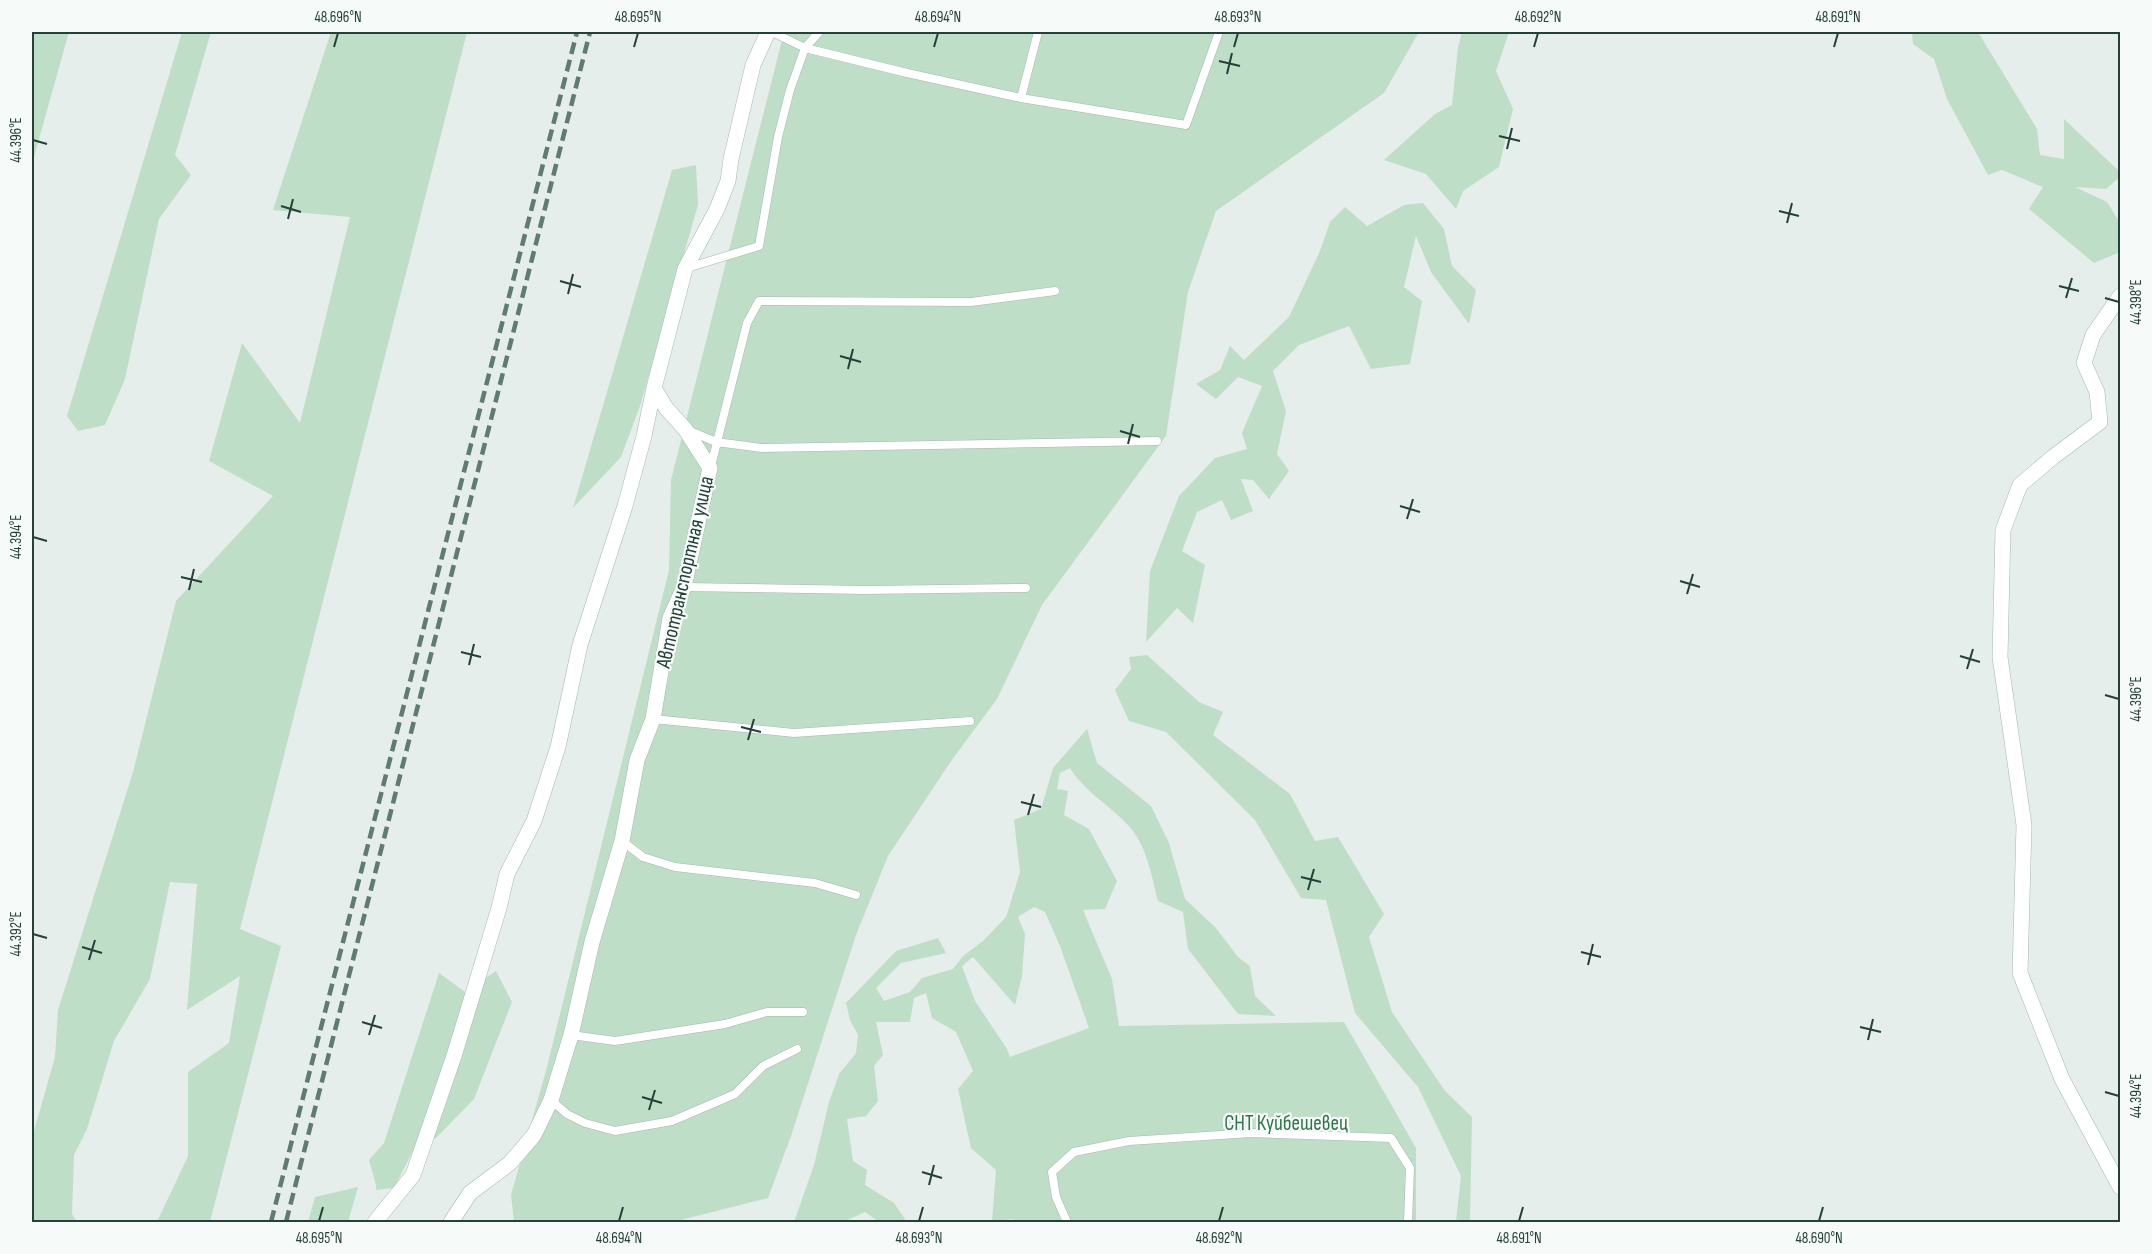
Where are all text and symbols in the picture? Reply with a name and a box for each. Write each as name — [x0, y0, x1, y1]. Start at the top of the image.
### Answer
text: 48.696°N — [314, 8, 362, 27]
text: 48.695°N — [615, 8, 661, 27]
text: 48.694°N — [915, 8, 961, 27]
text: 48.693°N — [1215, 8, 1261, 27]
text: 48.692°N — [1515, 8, 1561, 27]
text: 48.691°N — [1815, 8, 1861, 27]
text: 44.396°E — [7, 117, 26, 163]
text: 44.398°E — [2127, 279, 2146, 325]
street label: Автотранспортная улица — [651, 474, 719, 671]
text: 44.394°E — [7, 515, 26, 559]
text: 44.396°E — [2127, 676, 2146, 722]
text: 44.392°E — [7, 911, 26, 957]
text: 44.394°E — [2127, 1074, 2146, 1118]
park label: СНТ Куйбешевец — [1224, 1111, 1348, 1136]
text: 48.695°N — [296, 1229, 342, 1248]
text: 48.694°N — [596, 1229, 642, 1248]
text: 48.693°N — [896, 1229, 942, 1248]
text: 48.692°N — [1196, 1229, 1242, 1248]
text: 48.691°N — [1496, 1229, 1542, 1248]
text: 48.690°N — [1795, 1229, 1843, 1248]

